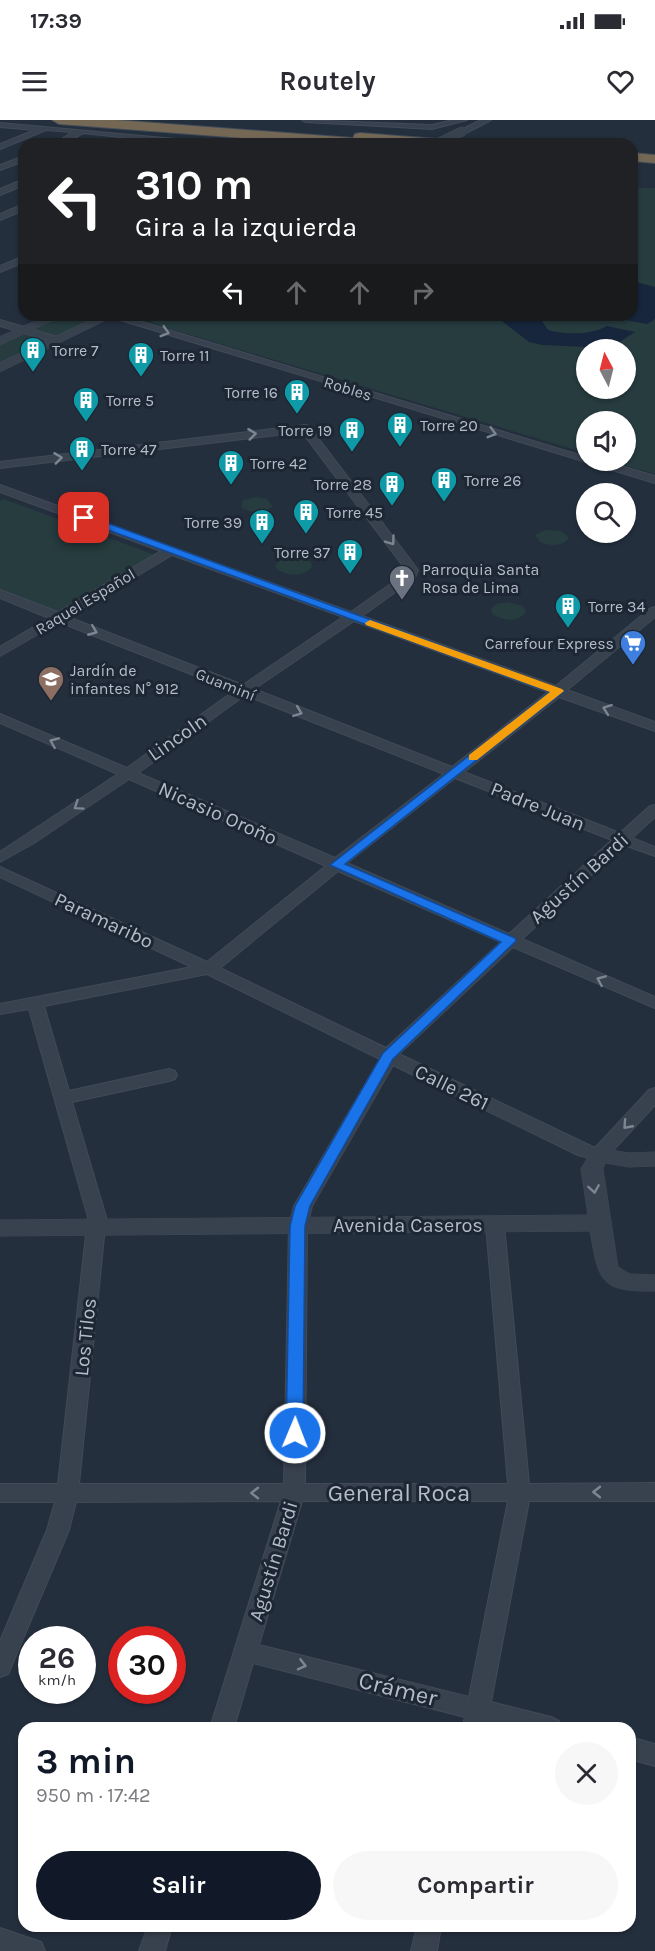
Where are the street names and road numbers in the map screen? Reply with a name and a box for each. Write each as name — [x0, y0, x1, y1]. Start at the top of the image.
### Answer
street label: Robles — [322, 372, 374, 405]
street label: Raquel Español — [32, 564, 138, 639]
street label: Guaminí — [193, 664, 259, 705]
street label: Lincoln — [144, 709, 211, 766]
street label: Nicasio Oroño — [155, 777, 281, 850]
street label: Padre Juan — [487, 777, 588, 836]
street label: Agustín Bardi — [525, 828, 633, 928]
street label: Paramaribo — [51, 888, 157, 953]
street label: Calle 261 — [411, 1060, 492, 1115]
street label: Avenida Caseros — [333, 1214, 483, 1237]
street label: Los Tilos — [70, 1297, 101, 1377]
street label: General Roca — [328, 1479, 470, 1507]
street label: Agustín Bardi — [244, 1498, 303, 1624]
street label: Crámer — [356, 1666, 441, 1712]

